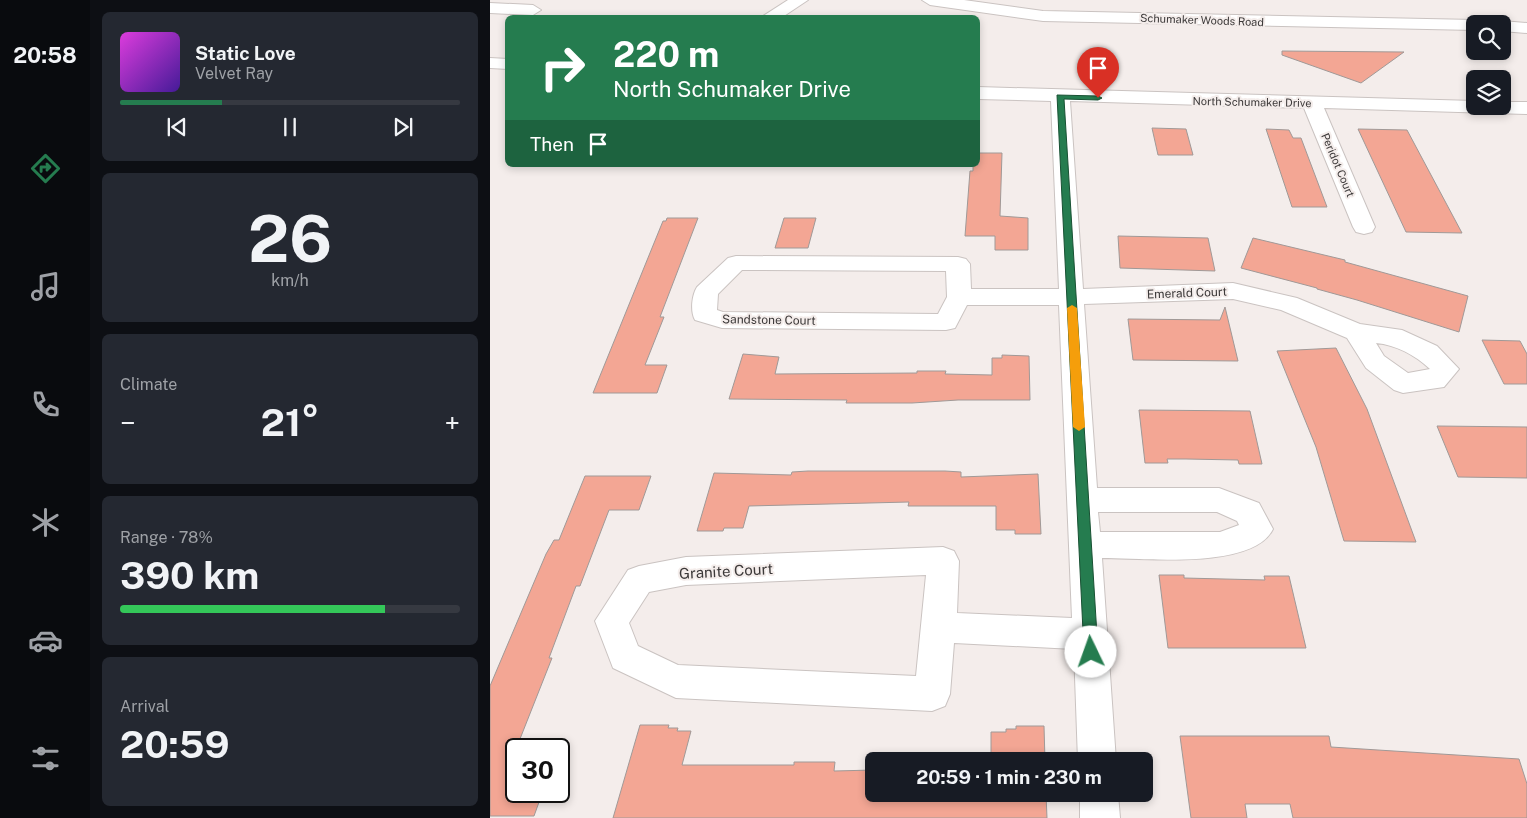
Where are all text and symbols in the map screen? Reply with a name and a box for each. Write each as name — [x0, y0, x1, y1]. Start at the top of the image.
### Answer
street label: Schumaker Woods Road — [1140, 12, 1264, 28]
map controls — [1466, 15, 1511, 115]
button: search — [1466, 15, 1511, 60]
text: 220 m — [613, 34, 719, 75]
icon: right — [530, 35, 595, 100]
text: 20:58 — [13, 42, 77, 68]
text: Static Love — [195, 42, 296, 64]
pin — [1077, 47, 1119, 98]
icon: arrive — [1084, 54, 1112, 82]
text: Velvet Ray — [195, 64, 273, 83]
button: layers — [1466, 70, 1511, 115]
text: North Schumaker Drive — [613, 76, 851, 102]
street label: North Schumaker Drive — [1192, 95, 1312, 109]
icon: previous — [163, 113, 191, 141]
icon: pause — [276, 113, 304, 141]
icon: next — [389, 113, 417, 141]
icon: arrive — [584, 130, 612, 158]
street label: Peridot Court — [1319, 131, 1357, 199]
text: Then — [530, 133, 574, 155]
icon: directions — [28, 151, 63, 186]
text: 26 — [248, 200, 332, 277]
icon: music — [28, 269, 63, 304]
text: km/h — [271, 271, 309, 290]
street label: Emerald Court — [1147, 285, 1228, 301]
street label: Sandstone Court — [722, 312, 816, 328]
text: Climate — [120, 375, 177, 394]
icon: phone — [28, 387, 63, 422]
text: 21° — [261, 400, 319, 445]
text: − — [120, 406, 136, 439]
text: + — [444, 406, 460, 439]
icon: climate — [28, 505, 63, 540]
text: Range · 78% — [120, 528, 213, 547]
text: 390 km — [120, 553, 259, 598]
street label: Granite Court — [679, 560, 774, 582]
icon: car — [28, 623, 63, 658]
position arrow — [1064, 625, 1116, 677]
text: Arrival — [120, 697, 169, 716]
text: 20:59 — [120, 722, 230, 767]
speed limit sign: 30 — [505, 738, 570, 803]
icon: filters — [28, 741, 63, 776]
text: 20:59 · 1 min · 230 m — [916, 766, 1102, 788]

